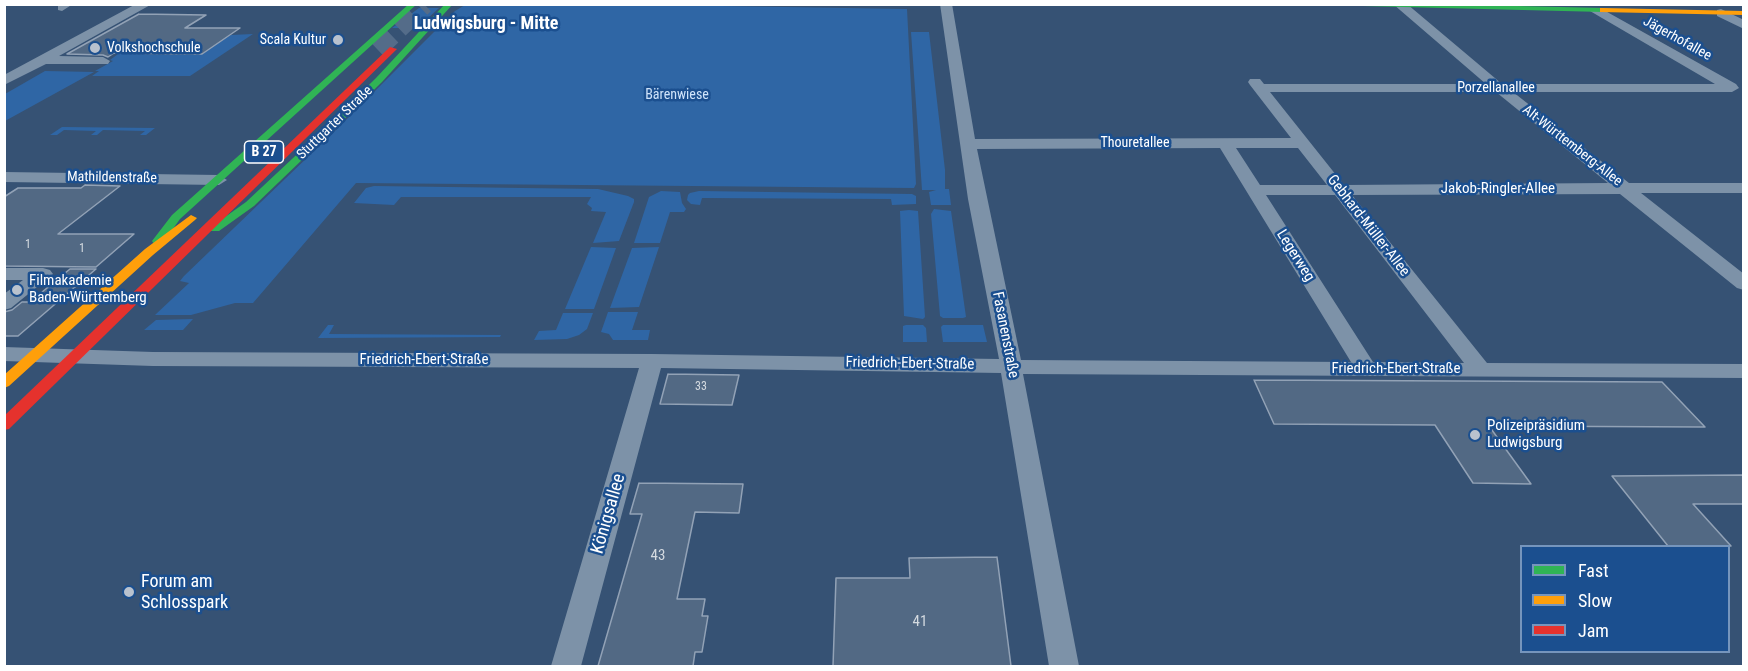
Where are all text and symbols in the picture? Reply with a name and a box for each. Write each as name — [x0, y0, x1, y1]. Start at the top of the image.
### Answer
district label: Ludwigsburg - Mitte — [414, 13, 558, 35]
street label: Jägerhofallee — [1640, 13, 1714, 65]
place label: Scala Kultur — [260, 32, 326, 48]
marker: Scala Kultur — [331, 33, 345, 47]
place label: Volkshochschule — [107, 40, 201, 56]
marker: Volkshochschule — [88, 41, 102, 55]
street label: Porzellanallee — [1457, 80, 1535, 96]
street label: Stuttgarter Straße — [294, 83, 376, 163]
park label: Bärenwiese — [645, 87, 709, 103]
street label: Alt-Württemberg-Allee — [1519, 102, 1625, 190]
street label: Thouretallee — [1101, 135, 1169, 151]
road number: B 27 — [244, 141, 284, 163]
street label: Mathildenstraße — [67, 169, 157, 187]
street label: Gebhard-Müller-Allee — [1323, 172, 1413, 280]
street label: Jakob-Ringler-Allee — [1441, 180, 1555, 198]
street label: Legerweg — [1272, 227, 1318, 285]
house number: 1 — [25, 238, 31, 252]
house number: 1 — [79, 242, 85, 256]
place label: Filmakademie Baden-Württemberg — [29, 272, 147, 307]
marker: Filmakademie Baden-Württemberg — [10, 283, 24, 297]
street label: Fasanenstraße — [988, 290, 1022, 380]
street label: Friedrich-Ebert-Straße — [360, 351, 488, 369]
street label: Friedrich-Ebert-Straße — [845, 354, 975, 374]
street label: Friedrich-Ebert-Straße — [1332, 360, 1460, 378]
house number: 33 — [695, 380, 707, 394]
place label: Polizeipräsidium Ludwigsburg — [1487, 417, 1585, 452]
marker: Polizeipräsidium Ludwigsburg — [1468, 428, 1482, 442]
street label: Königsallee — [587, 471, 631, 557]
legend — [1520, 545, 1730, 653]
house number: 43 — [651, 547, 665, 565]
text: Fast — [1578, 560, 1609, 581]
place label: Forum am Schlosspark — [141, 571, 228, 614]
marker: Forum am Schlosspark — [122, 585, 136, 599]
text: Slow — [1578, 590, 1612, 611]
house number: 41 — [913, 613, 927, 631]
text: Jam — [1578, 620, 1609, 641]

